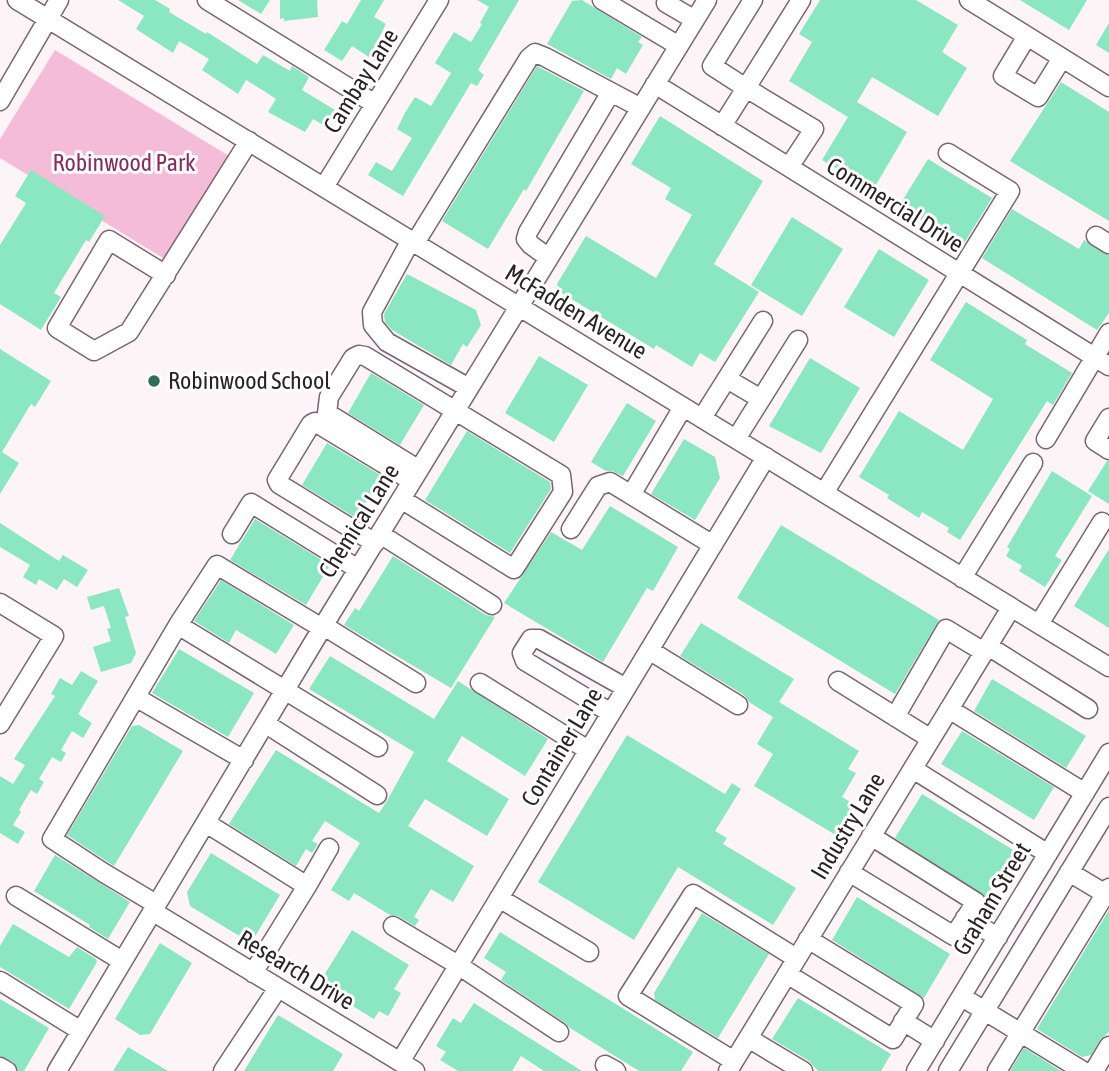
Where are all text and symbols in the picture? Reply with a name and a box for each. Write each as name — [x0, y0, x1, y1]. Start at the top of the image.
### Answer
street label: Cambay Lane — [318, 24, 403, 138]
park label: Robinwood Park — [52, 149, 196, 176]
street label: Commercial Drive — [822, 152, 969, 257]
street label: McFadden Avenue — [501, 259, 652, 364]
place label: Robinwood School — [168, 367, 331, 394]
marker: Robinwood School — [146, 373, 162, 389]
street label: Chemical Lane — [313, 459, 404, 583]
street label: Container Lane — [516, 683, 607, 811]
street label: Industry Lane — [805, 768, 890, 884]
street label: Graham Street — [947, 838, 1036, 960]
street label: Research Drive — [233, 924, 359, 1015]

